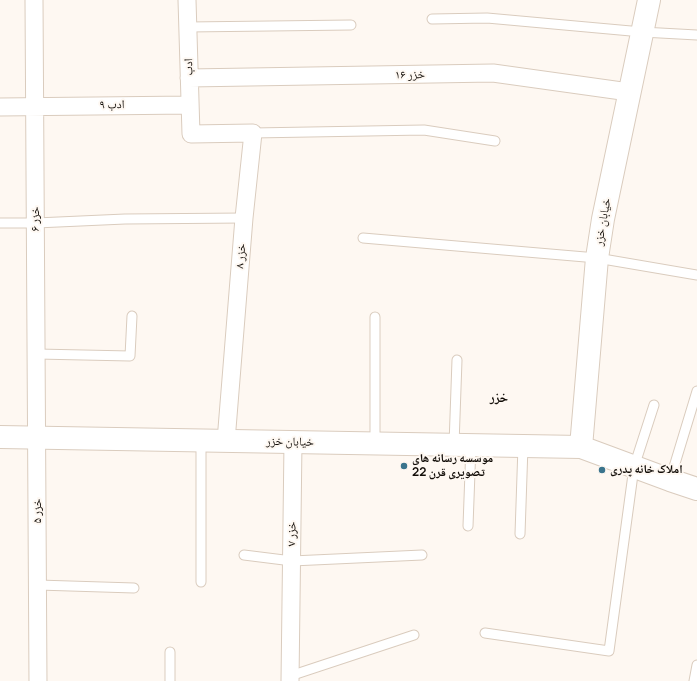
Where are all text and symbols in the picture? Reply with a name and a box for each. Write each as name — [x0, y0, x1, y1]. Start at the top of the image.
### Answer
street label: ادب — [182, 58, 196, 76]
street label: خزر ۱۶ — [395, 68, 425, 82]
street label: ادب ۹ — [99, 98, 125, 112]
street label: خیابان خزر — [592, 197, 614, 247]
street label: خزر ۶ — [29, 207, 43, 231]
street label: خزر ۸ — [233, 243, 249, 269]
district label: خزر — [490, 390, 508, 406]
street label: خیابان خزر — [266, 434, 314, 450]
place label: موسسه رسانه های تصویری قرن 22 — [412, 452, 493, 480]
marker: موسسه رسانه های تصویری قرن 22 — [399, 461, 409, 471]
place label: املاک خانه پدری — [610, 463, 683, 477]
marker: املاک خانه پدری — [597, 465, 607, 475]
street label: خزر ۵ — [31, 499, 45, 523]
street label: خزر ۷ — [285, 521, 299, 547]

